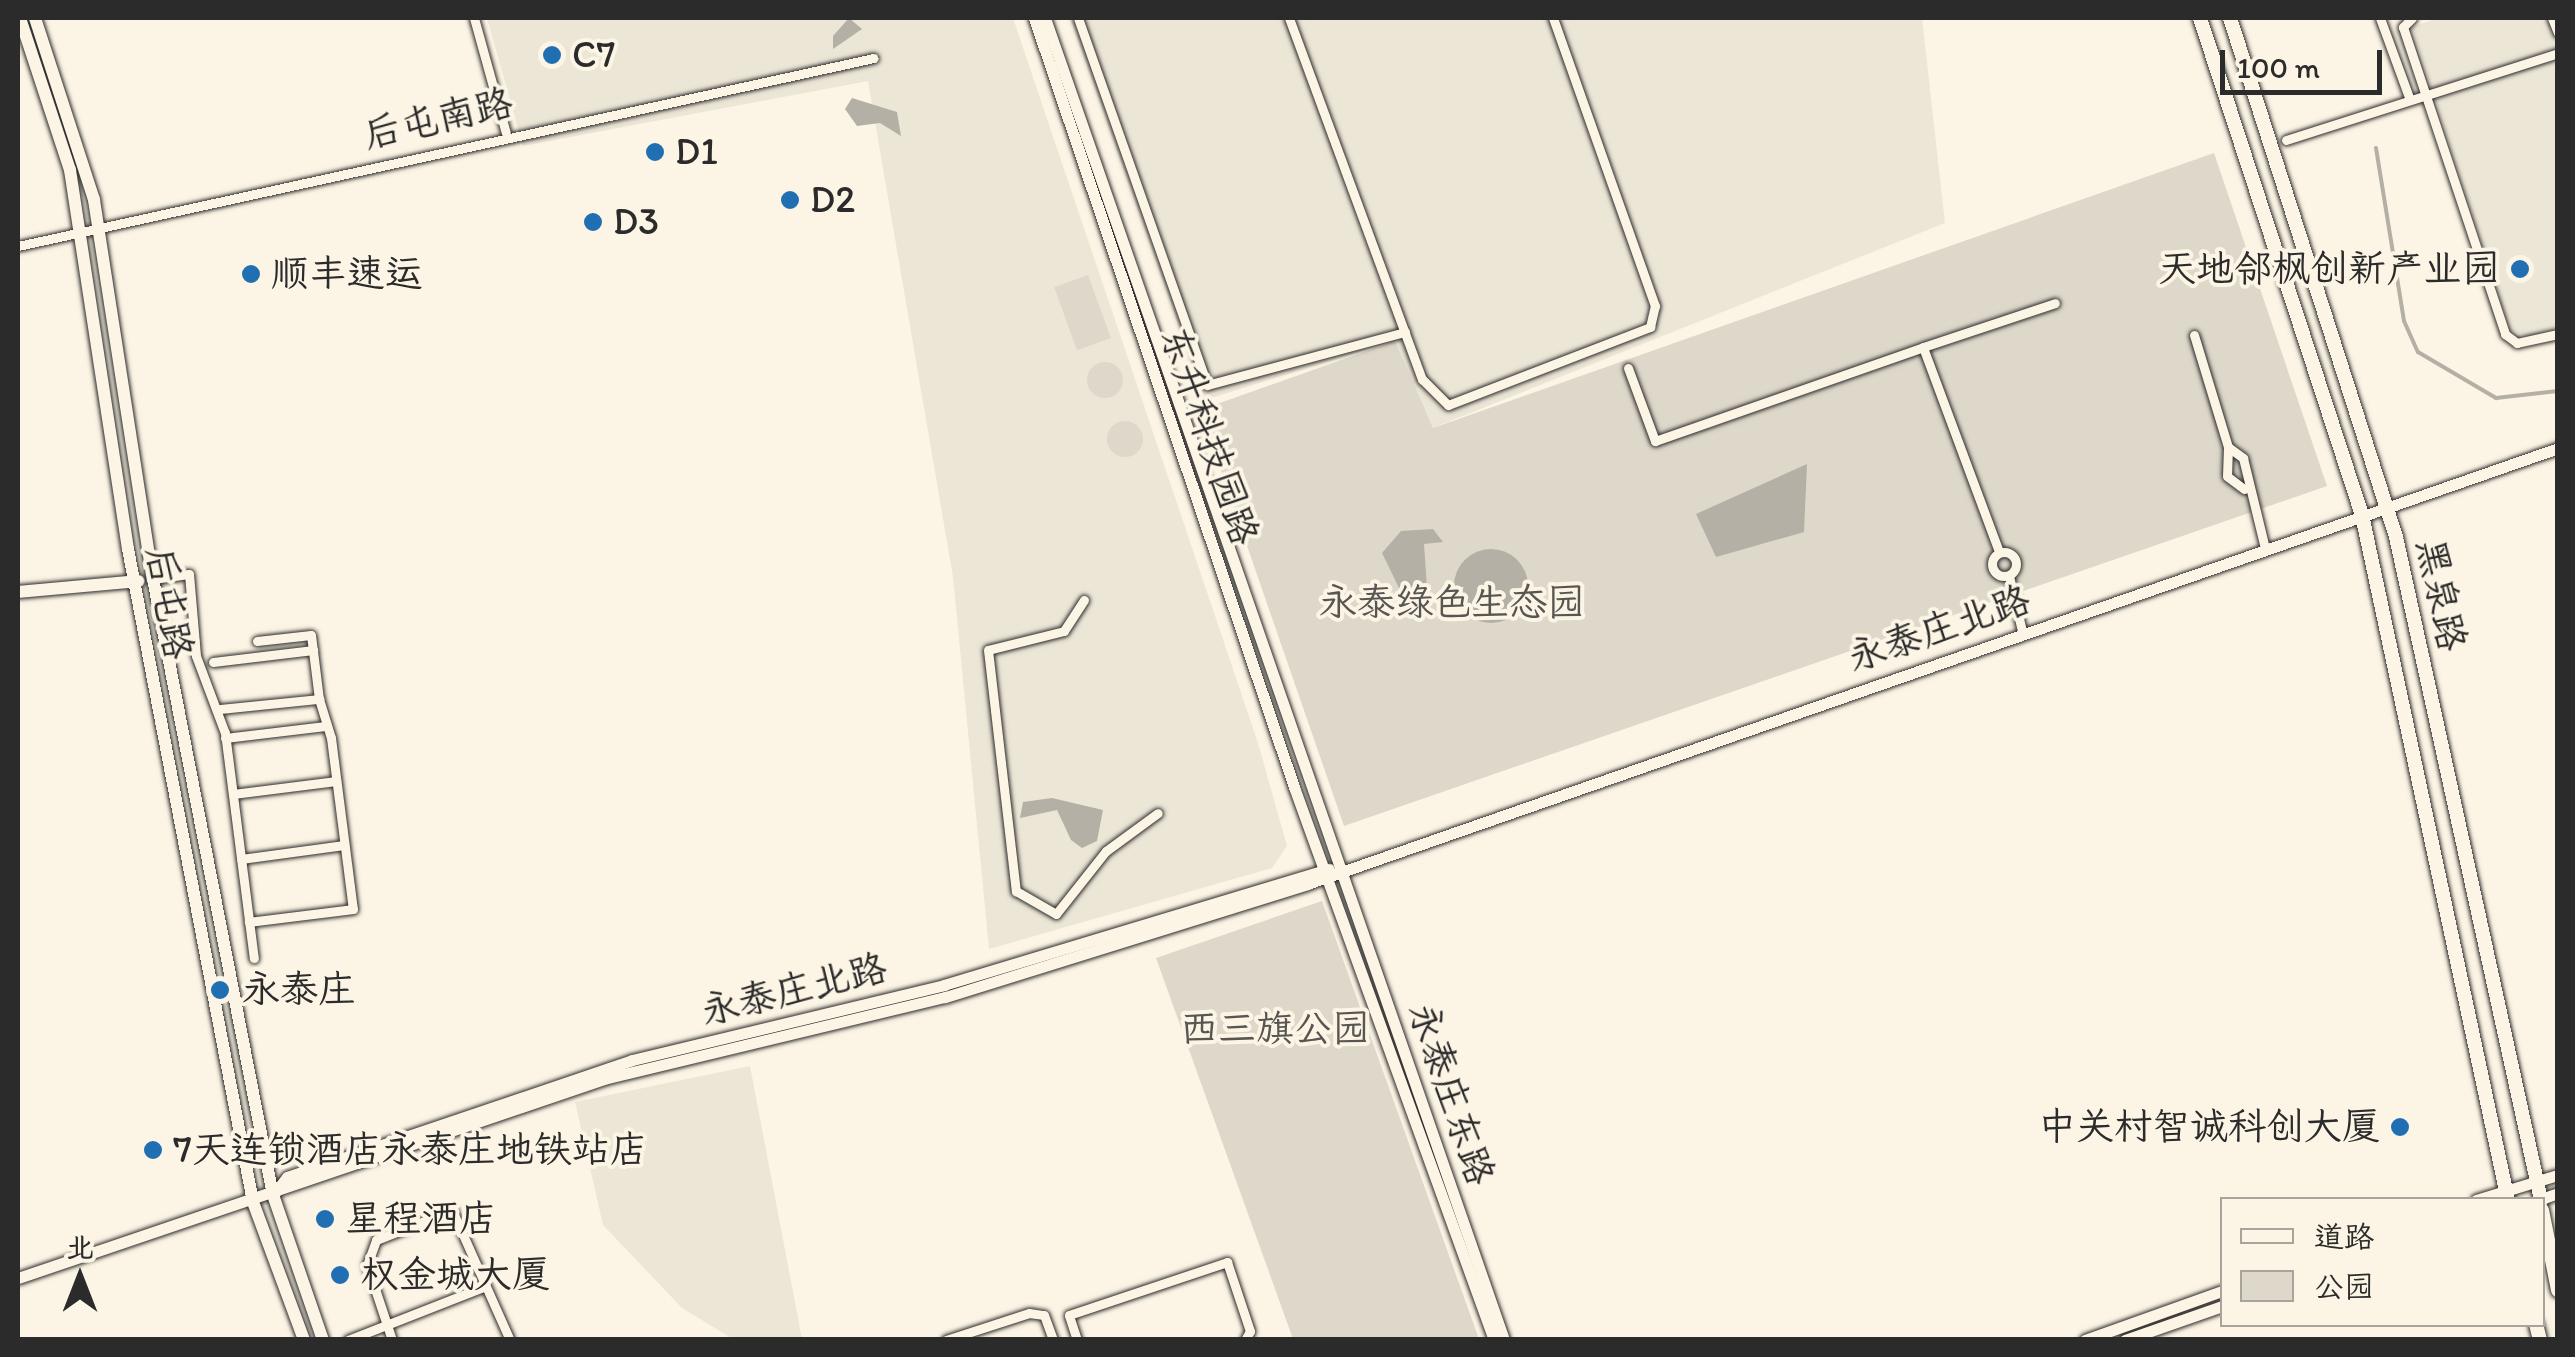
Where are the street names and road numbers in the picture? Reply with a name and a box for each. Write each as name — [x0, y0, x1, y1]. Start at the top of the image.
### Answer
street label: 后屯南路 — [359, 80, 517, 158]
street label: 东升科技园路 — [1150, 321, 1268, 551]
street label: 黑泉路 — [2407, 535, 2475, 655]
street label: 后屯路 — [137, 543, 201, 663]
street label: 永泰庄北路 — [1842, 577, 2036, 681]
street label: 永泰庄北路 — [696, 945, 892, 1035]
street label: 永泰庄东路 — [1399, 997, 1503, 1191]

